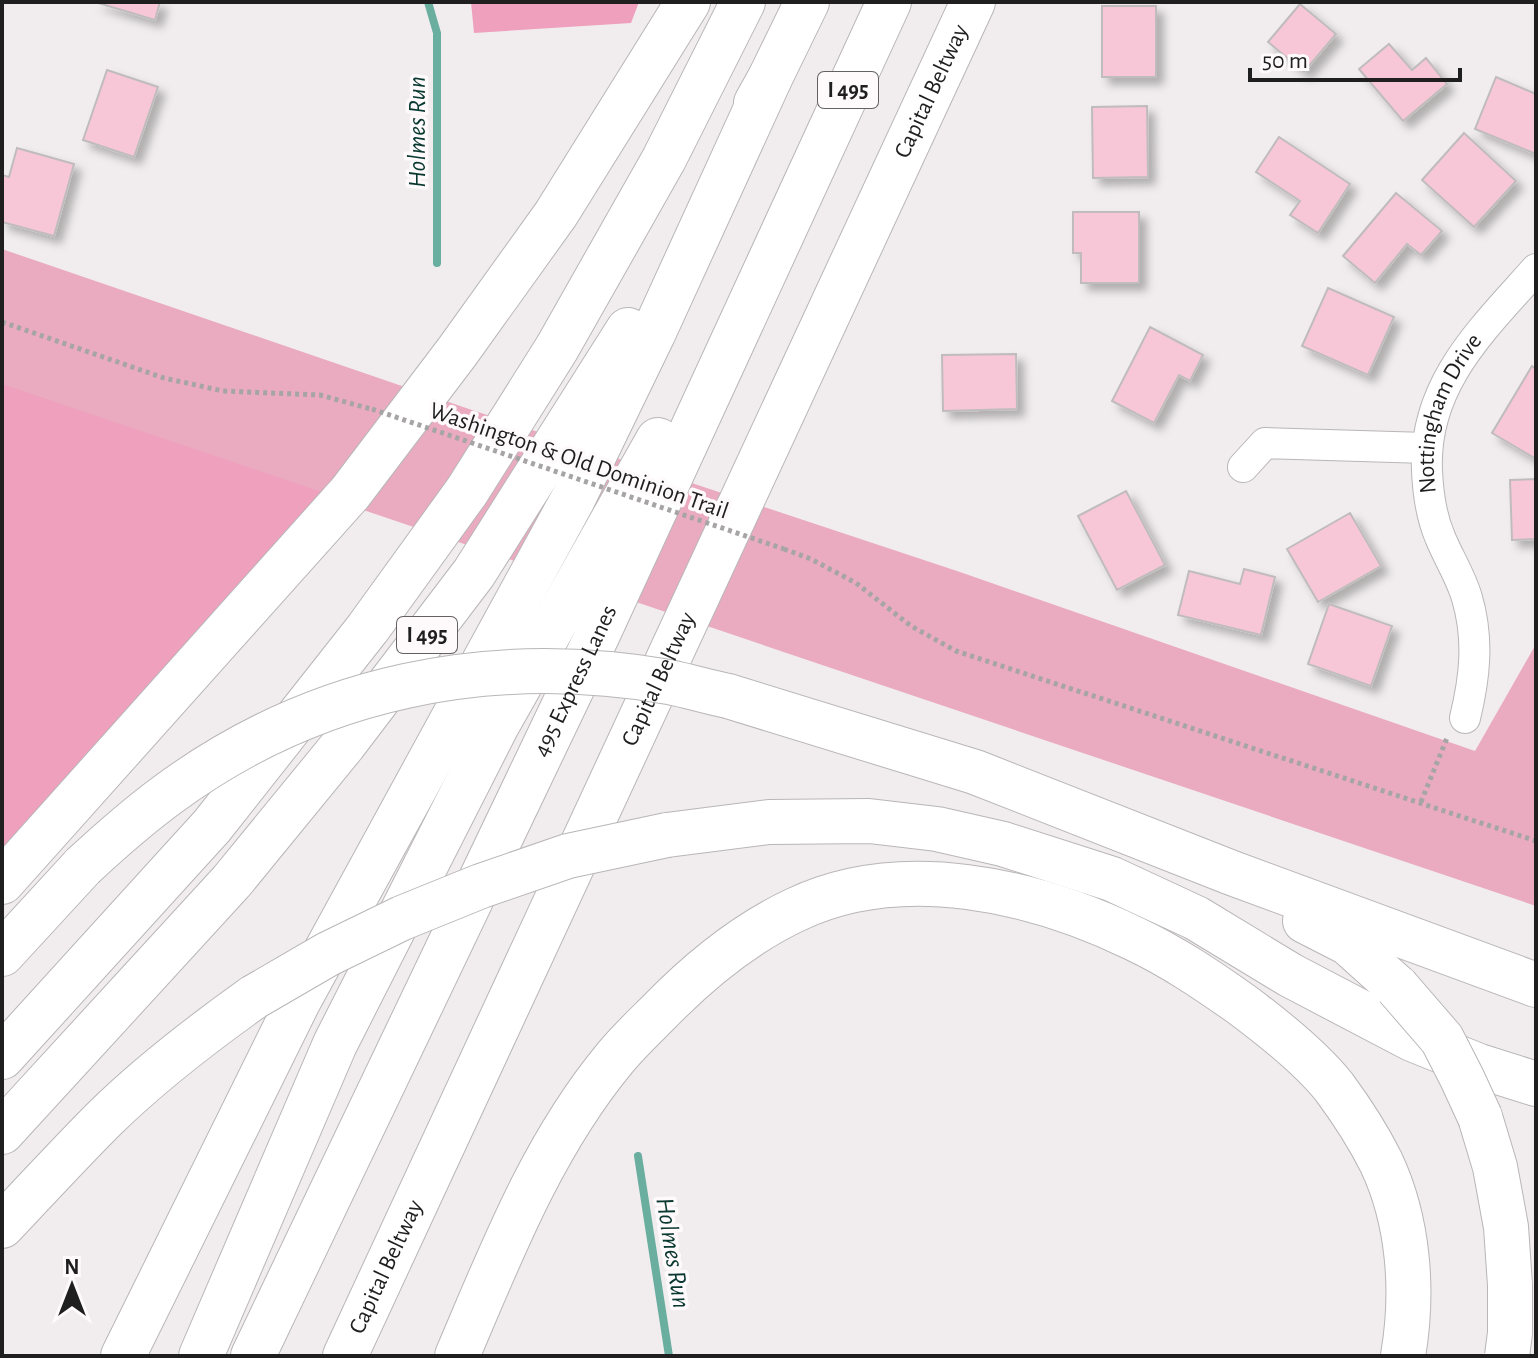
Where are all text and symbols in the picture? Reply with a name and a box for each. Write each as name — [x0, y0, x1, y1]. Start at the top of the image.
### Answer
street label: Capital Beltway — [890, 21, 973, 162]
scale bar — [1250, 32, 1460, 82]
text: 50 m — [1262, 49, 1308, 73]
road number: I 495 — [818, 72, 878, 108]
water label: Holmes Run — [404, 76, 430, 188]
street label: Nottingham Drive — [1415, 329, 1487, 495]
street label: Washington & Old Dominion Trail — [426, 398, 732, 524]
street label: 495 Express Lanes — [529, 602, 621, 761]
street label: Capital Beltway — [618, 609, 700, 750]
road number: I 495 — [397, 617, 457, 653]
water label: Holmes Run — [651, 1196, 695, 1310]
street label: Capital Beltway — [345, 1197, 428, 1338]
north arrow — [32, 1246, 112, 1326]
text: N — [64, 1256, 80, 1278]

